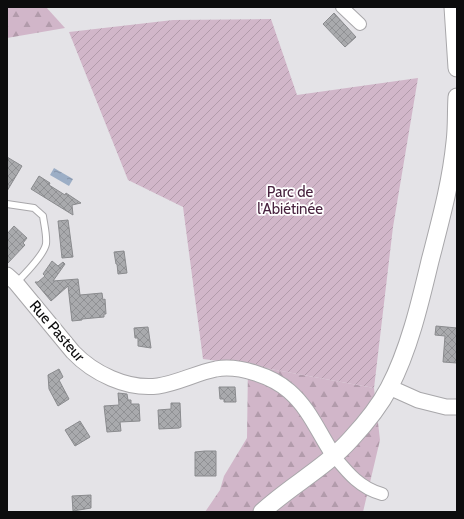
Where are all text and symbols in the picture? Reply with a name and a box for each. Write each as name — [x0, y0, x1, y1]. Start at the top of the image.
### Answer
park label: Parc de l'Abiétinée — [257, 183, 323, 218]
street label: Rue Pasteur — [26, 297, 89, 365]

